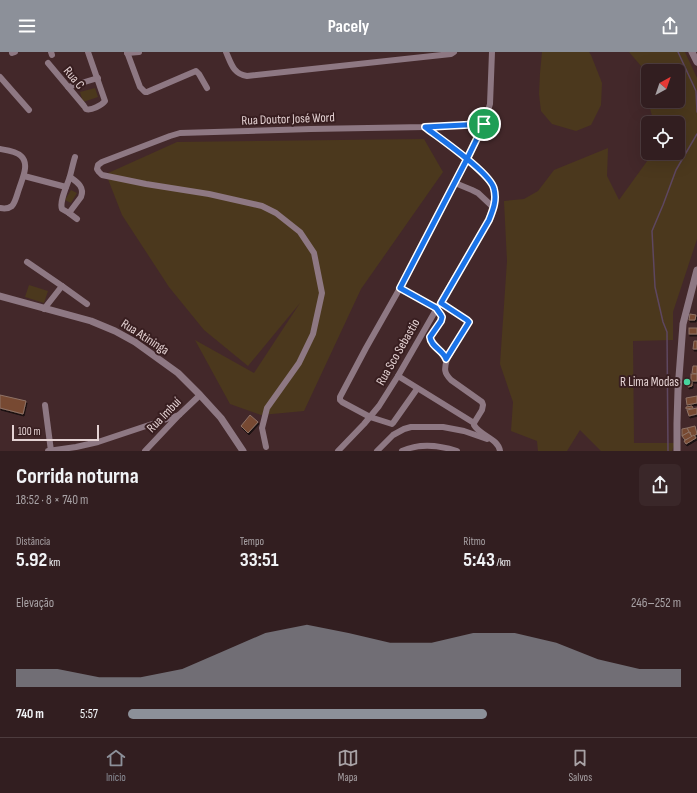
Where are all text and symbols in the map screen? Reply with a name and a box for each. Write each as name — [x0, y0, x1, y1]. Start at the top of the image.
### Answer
icon: menu — [16, 15, 38, 37]
icon: share — [659, 15, 681, 37]
text: Pacely — [328, 16, 369, 37]
street label: Rua C — [60, 63, 88, 93]
north arrow — [641, 64, 685, 108]
map controls — [641, 64, 685, 160]
pin — [467, 107, 501, 141]
street label: Rua Doutor José Word — [241, 109, 335, 129]
icon: arrive — [473, 113, 495, 135]
button: locate — [641, 116, 685, 160]
street label: Rua Atininga — [118, 316, 172, 358]
street label: Rua Sco Sebastio — [372, 316, 424, 388]
place label: R Lima Modas — [620, 374, 679, 390]
marker: R Lima Modas — [682, 377, 692, 387]
street label: Rua Imbuí — [143, 394, 185, 436]
scale bar — [12, 423, 99, 442]
text: 100 m — [18, 425, 40, 438]
text: Corrida noturna — [16, 463, 139, 490]
button: share — [639, 464, 681, 506]
text: 18:52 · 8 × 740 m — [16, 492, 88, 508]
text: Distância — [16, 535, 50, 548]
text: Tempo — [240, 535, 264, 548]
text: Ritmo — [463, 535, 485, 548]
text: 5.92 — [16, 548, 47, 572]
text: 33:51 — [240, 548, 279, 572]
text: 5:43 — [463, 548, 495, 572]
text: km — [47, 556, 60, 569]
text: /km — [495, 556, 511, 569]
text: Elevação — [16, 595, 54, 611]
text: 246–252 m — [631, 595, 681, 611]
text: 740 m — [16, 706, 44, 722]
text: 5:57 — [80, 706, 98, 722]
tab: Início — [105, 747, 127, 784]
tab: Mapa — [337, 747, 359, 784]
tab: Salvos — [568, 747, 592, 784]

